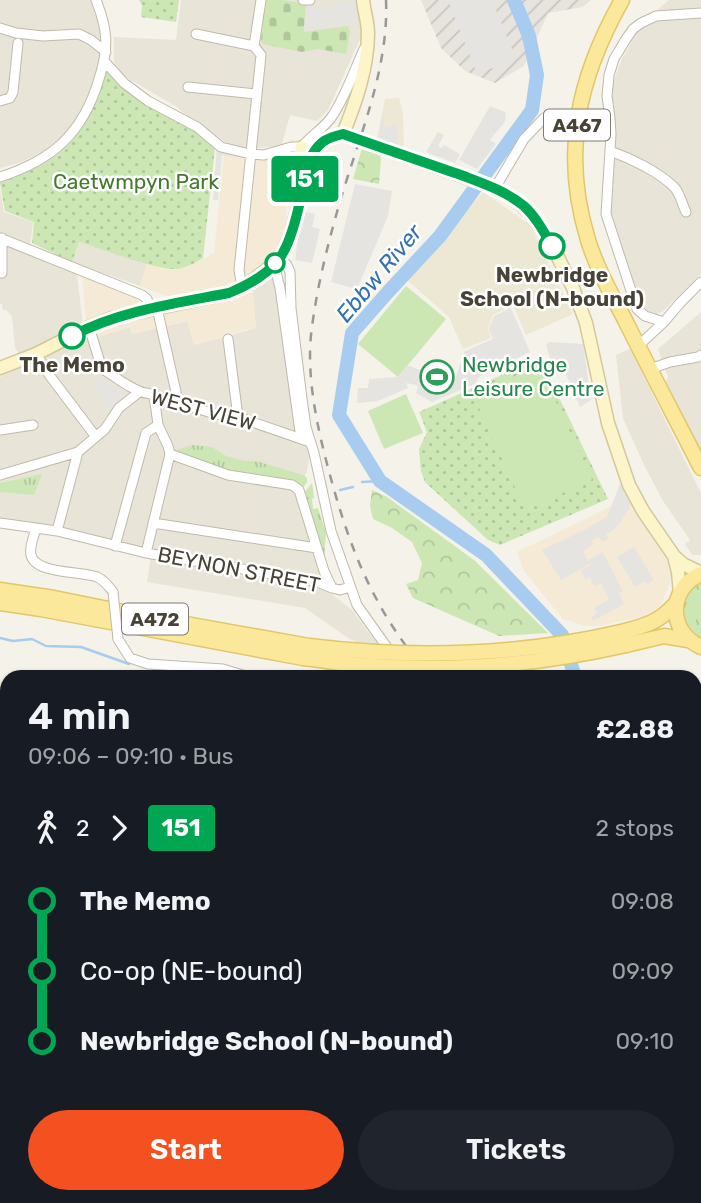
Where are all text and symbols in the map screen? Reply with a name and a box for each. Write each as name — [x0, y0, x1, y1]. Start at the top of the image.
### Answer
road number: A467 — [544, 110, 610, 140]
line badge: 151 — [265, 156, 345, 202]
text: 151 — [285, 165, 325, 193]
park label: Caetwmpyn Park — [53, 169, 219, 194]
water label: Ebbw River — [330, 217, 429, 328]
marker: Newbridge School (N-bound) — [539, 233, 565, 259]
unlabelled marker — [265, 253, 285, 273]
place label: Newbridge School (N-bound) — [460, 262, 644, 311]
marker: The Memo — [59, 323, 85, 349]
place label: The Memo — [19, 352, 125, 377]
place label: Newbridge Leisure Centre — [462, 352, 605, 401]
sports icon: Newbridge Leisure Centre — [418, 358, 456, 396]
street label: WEST VIEW — [148, 384, 258, 436]
street label: BEYNON STREET — [156, 541, 323, 598]
road number: A472 — [122, 604, 188, 634]
text: 4 min — [28, 693, 131, 739]
text: £2.88 — [596, 714, 674, 745]
text: 09:06 – 09:10 · Bus — [28, 742, 233, 770]
icon: walk — [28, 809, 66, 847]
icon: forward — [100, 809, 138, 847]
text: 2 — [76, 814, 90, 842]
text: 151 — [162, 814, 201, 842]
text: 2 stops — [596, 814, 674, 842]
text: The Memo — [80, 886, 211, 917]
text: 09:08 — [611, 887, 674, 915]
text: Co-op (NE-bound) — [80, 956, 303, 987]
text: 09:09 — [612, 957, 674, 985]
text: Newbridge School (N-bound) — [80, 1026, 453, 1057]
text: 09:10 — [615, 1027, 674, 1055]
button: Start — [28, 1110, 344, 1190]
button: Tickets — [358, 1110, 674, 1190]

